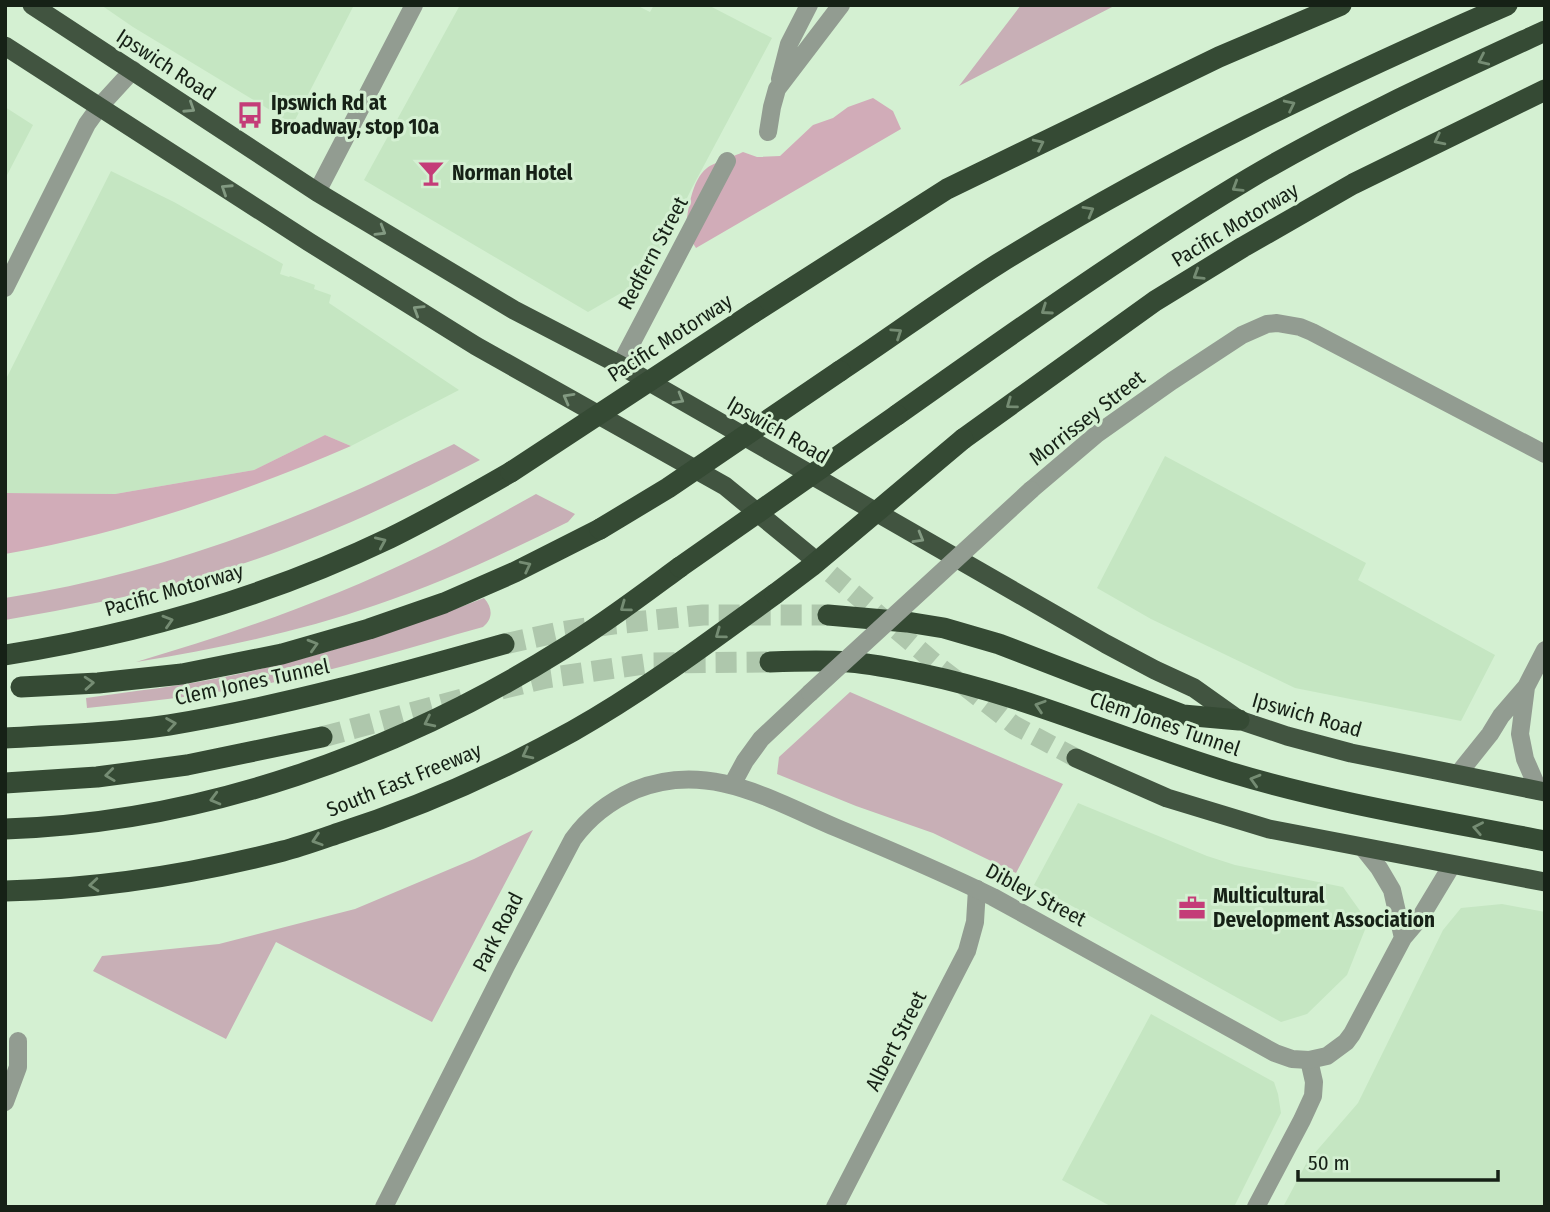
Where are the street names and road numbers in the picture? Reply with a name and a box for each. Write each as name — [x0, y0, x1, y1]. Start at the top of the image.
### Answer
street label: Ipswich Road — [112, 23, 220, 107]
street label: Pacific Motorway — [1167, 177, 1304, 273]
street label: Redfern Street — [612, 192, 694, 314]
street label: Pacific Motorway — [603, 288, 738, 388]
street label: Morrissey Street — [1024, 365, 1150, 471]
street label: Ipswich Road — [723, 390, 833, 470]
street label: Pacific Motorway — [102, 558, 247, 622]
street label: Clem Jones Tunnel — [172, 653, 332, 711]
street label: Clem Jones Tunnel — [1086, 686, 1244, 762]
street label: Ipswich Road — [1249, 687, 1365, 743]
street label: South East Freeway — [323, 737, 486, 823]
street label: Dibley Street — [981, 858, 1091, 932]
street label: Park Road — [467, 888, 529, 976]
street label: Albert Street — [860, 986, 932, 1095]

